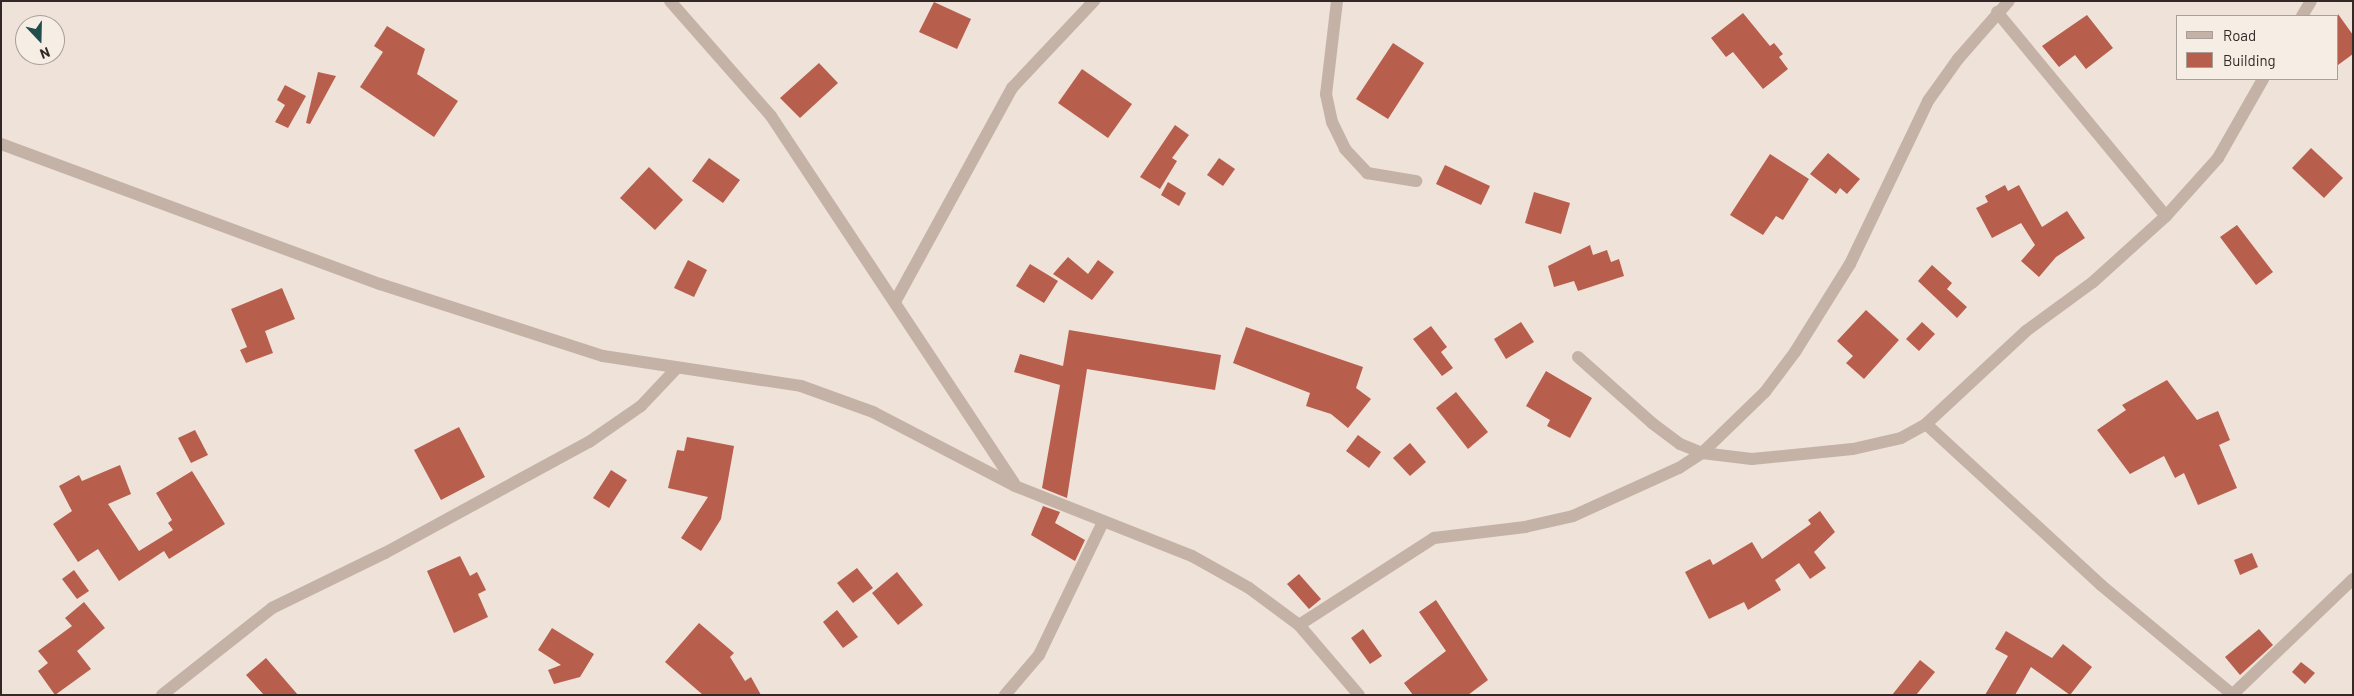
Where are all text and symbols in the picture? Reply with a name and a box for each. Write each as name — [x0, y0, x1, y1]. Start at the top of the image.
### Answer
north arrow — [15, 15, 65, 65]
legend — [2176, 15, 2339, 80]
text: Road — [2223, 26, 2256, 44]
text: N — [38, 44, 53, 63]
text: Building — [2223, 51, 2276, 69]

